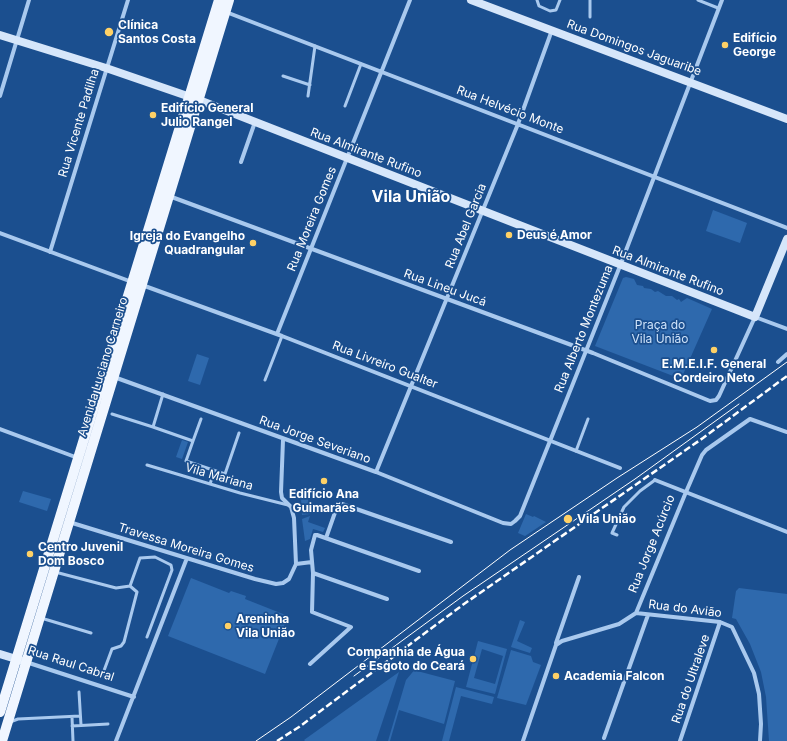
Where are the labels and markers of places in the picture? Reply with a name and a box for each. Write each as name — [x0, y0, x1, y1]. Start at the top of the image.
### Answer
place label: Clínica Santos Costa — [118, 18, 196, 46]
marker: Clínica Santos Costa — [103, 26, 115, 38]
place label: Edifício George — [733, 31, 777, 59]
marker: Edifício George — [720, 40, 730, 50]
place label: Edifício General Julio Rangel — [161, 101, 253, 129]
marker: Edifício General Julio Rangel — [148, 110, 158, 120]
place label: Deus é Amor — [517, 228, 592, 242]
place label: Igreja do Evangelho Quadrangular — [130, 229, 245, 257]
marker: Deus é Amor — [504, 230, 514, 240]
marker: Igreja do Evangelho Quadrangular — [248, 238, 258, 248]
marker: E.M.E.I.F. General Cordeiro Neto — [709, 345, 719, 355]
place label: E.M.E.I.F. General Cordeiro Neto — [662, 357, 766, 385]
marker: Edifício Ana Guimarães — [319, 476, 329, 486]
place label: Edifício Ana Guimarães — [289, 487, 359, 515]
place label: Vila União — [577, 512, 636, 526]
marker: Vila União — [562, 513, 574, 525]
place label: Centro Juvenil Dom Bosco — [38, 540, 123, 568]
marker: Centro Juvenil Dom Bosco — [25, 549, 35, 559]
place label: Areninha Vila União — [236, 612, 295, 640]
marker: Areninha Vila União — [223, 621, 233, 631]
place label: Companhia de Água e Esgoto do Ceará — [347, 645, 465, 673]
marker: Companhia de Água e Esgoto do Ceará — [468, 654, 478, 664]
place label: Academia Falcon — [564, 669, 665, 683]
marker: Academia Falcon — [551, 671, 561, 681]

